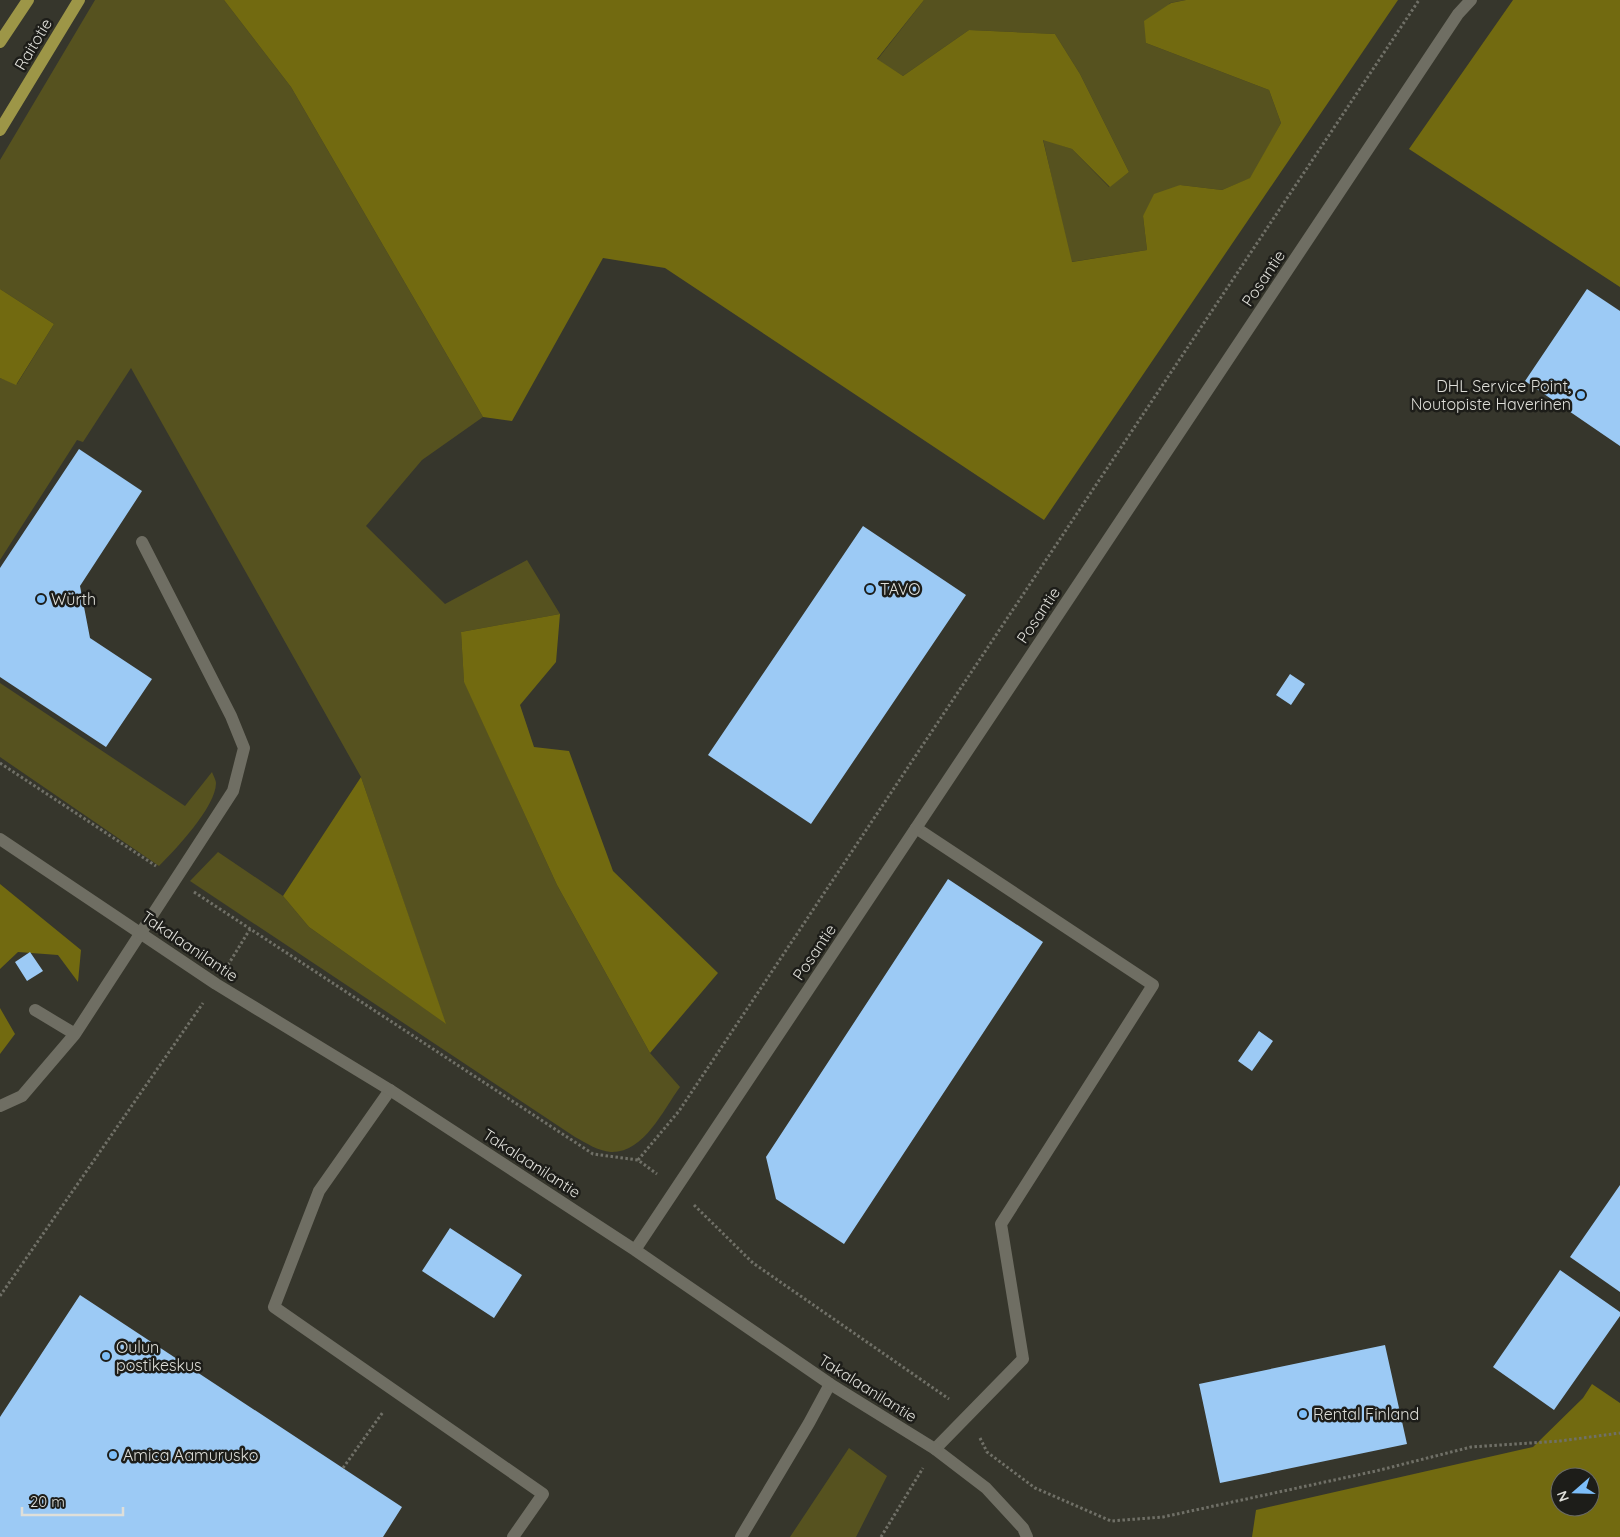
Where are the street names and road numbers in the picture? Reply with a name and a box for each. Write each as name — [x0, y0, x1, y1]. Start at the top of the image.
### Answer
street label: Raitotie — [10, 15, 56, 73]
street label: Posantie — [1237, 246, 1289, 310]
street label: Posantie — [1012, 583, 1064, 647]
street label: Takalaanilantie — [138, 906, 242, 986]
street label: Posantie — [788, 920, 840, 984]
street label: Takalaanilantie — [479, 1124, 585, 1202]
street label: Takalaanilantie — [815, 1350, 921, 1426]

